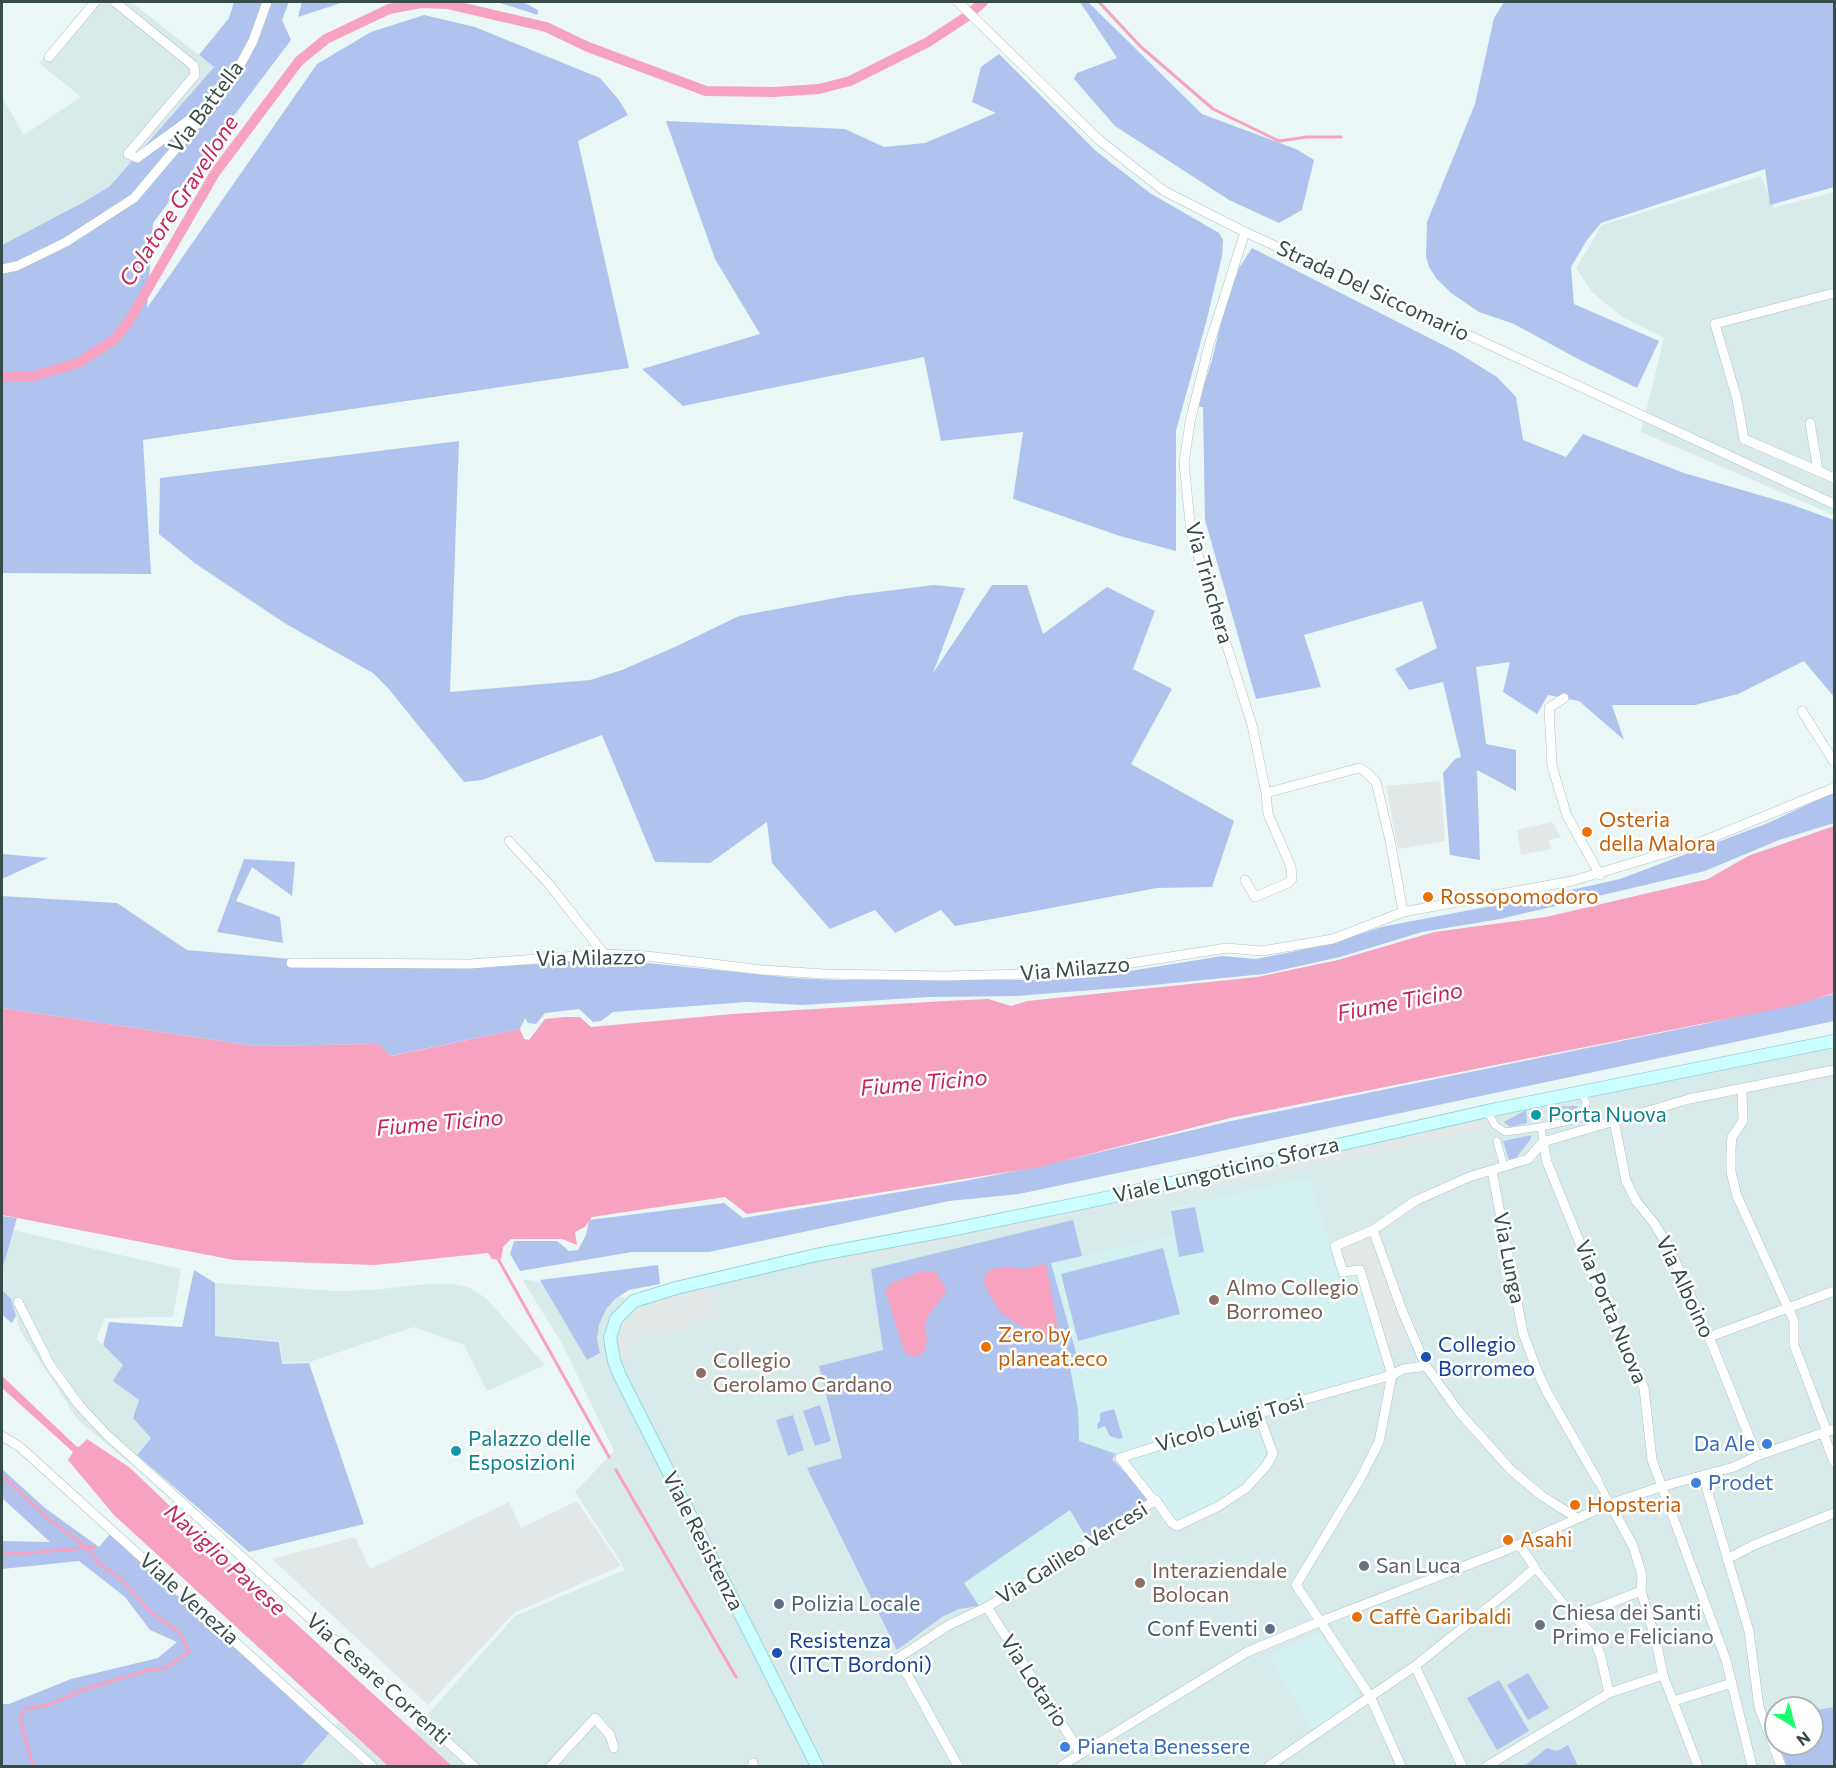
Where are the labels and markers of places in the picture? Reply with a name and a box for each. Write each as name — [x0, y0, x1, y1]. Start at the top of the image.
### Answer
place label: Osteria della Malora — [1599, 807, 1716, 857]
marker: Osteria della Malora — [1580, 825, 1594, 839]
place label: Rossopomodoro — [1440, 884, 1598, 910]
marker: Rossopomodoro — [1421, 890, 1435, 904]
place label: Porta Nuova — [1548, 1102, 1667, 1128]
marker: Porta Nuova — [1529, 1108, 1543, 1122]
place label: Almo Collegio Borromeo — [1226, 1275, 1359, 1325]
marker: Almo Collegio Borromeo — [1207, 1293, 1221, 1307]
place label: Zero by planeat.eco — [998, 1322, 1108, 1372]
place label: Collegio Borromeo — [1438, 1332, 1535, 1382]
marker: Zero by planeat.eco — [979, 1340, 993, 1354]
place label: Collegio Gerolamo Cardano — [713, 1348, 892, 1398]
marker: Collegio Borromeo — [1419, 1350, 1433, 1364]
marker: Collegio Gerolamo Cardano — [694, 1366, 708, 1380]
place label: Palazzo delle Esposizioni — [468, 1426, 591, 1476]
place label: Da Ale — [1694, 1431, 1755, 1457]
marker: Da Ale — [1760, 1437, 1774, 1451]
marker: Palazzo delle Esposizioni — [449, 1444, 463, 1458]
place label: Prodet — [1708, 1470, 1773, 1496]
marker: Prodet — [1689, 1476, 1703, 1490]
place label: Hopsteria — [1587, 1492, 1681, 1518]
marker: Hopsteria — [1568, 1498, 1582, 1512]
place label: Asahi — [1520, 1527, 1572, 1553]
marker: Asahi — [1501, 1533, 1515, 1547]
place label: San Luca — [1376, 1553, 1460, 1579]
place label: Interaziendale Bolocan — [1152, 1558, 1287, 1608]
marker: San Luca — [1357, 1559, 1371, 1573]
marker: Interaziendale Bolocan — [1133, 1576, 1147, 1590]
place label: Polizia Locale — [791, 1591, 920, 1617]
marker: Polizia Locale — [772, 1597, 786, 1611]
place label: Chiesa dei Santi Primo e Feliciano — [1552, 1600, 1714, 1650]
place label: Caffè Garibaldi — [1369, 1604, 1511, 1630]
marker: Caffè Garibaldi — [1350, 1610, 1364, 1624]
place label: Conf Eventi — [1147, 1616, 1258, 1642]
marker: Chiesa dei Santi Primo e Feliciano — [1533, 1618, 1547, 1632]
marker: Conf Eventi — [1263, 1622, 1277, 1636]
place label: Resistenza (ITCT Bordoni) — [789, 1628, 932, 1678]
marker: Resistenza (ITCT Bordoni) — [770, 1646, 784, 1660]
place label: Pianeta Benessere — [1077, 1734, 1250, 1760]
marker: Pianeta Benessere — [1058, 1740, 1072, 1754]

